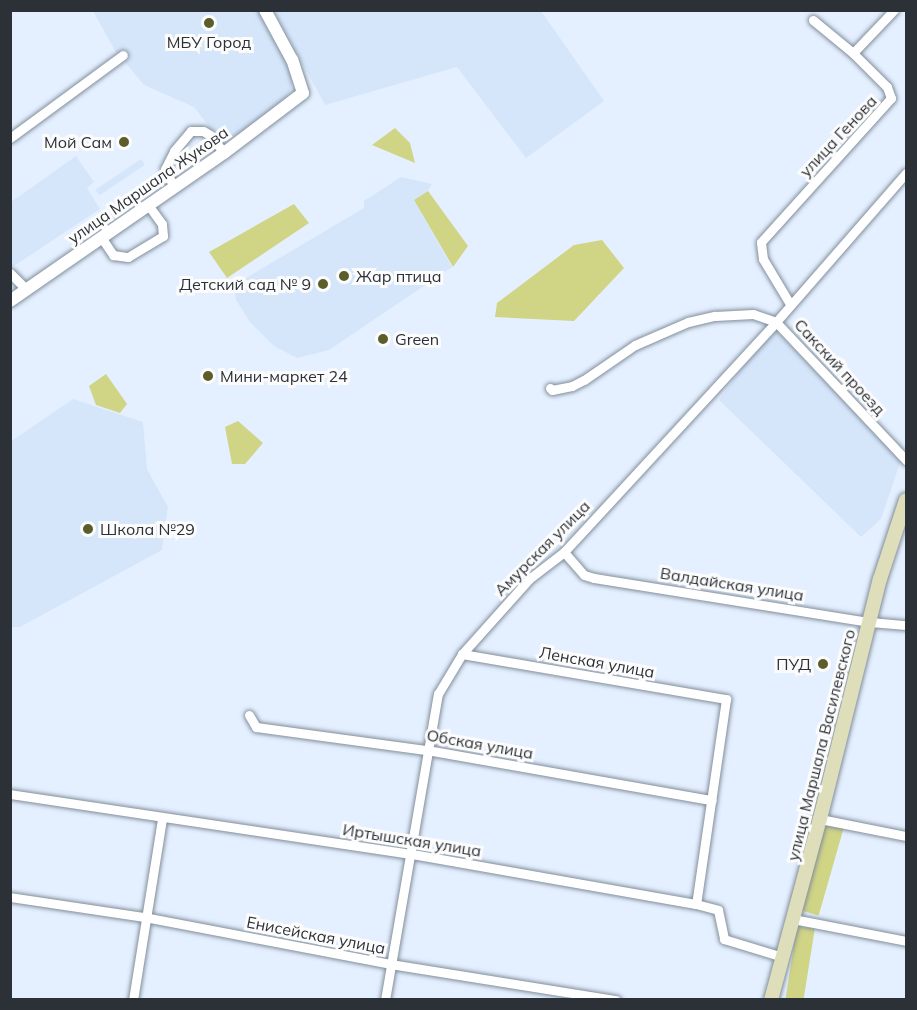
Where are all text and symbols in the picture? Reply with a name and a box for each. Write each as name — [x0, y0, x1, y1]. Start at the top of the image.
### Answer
marker: МБУ Город — [202, 16, 216, 30]
place label: МБУ Город — [167, 32, 251, 52]
street label: улица Генова — [795, 91, 881, 181]
street label: улица Маршала Жукова — [64, 122, 232, 248]
place label: Мой Сам — [44, 132, 112, 152]
marker: Мой Сам — [117, 135, 131, 149]
place label: Жар птица — [356, 266, 441, 286]
marker: Жар птица — [337, 269, 351, 283]
place label: Детский сад № 9 — [179, 274, 311, 294]
marker: Детский сад № 9 — [316, 277, 330, 291]
street label: Сакский проезд — [791, 315, 889, 419]
place label: Green — [395, 329, 439, 349]
marker: Green — [376, 332, 390, 346]
place label: Мини-маркет 24 — [220, 366, 348, 386]
marker: Мини-маркет 24 — [201, 369, 215, 383]
street label: Амурская улица — [490, 496, 594, 600]
place label: Школа №29 — [100, 519, 195, 539]
marker: Школа №29 — [81, 522, 95, 536]
street label: Валдайская улица — [659, 563, 805, 605]
street label: улица Маршала Василевского — [783, 627, 859, 863]
street label: Ленская улица — [538, 642, 656, 682]
place label: ПУД — [776, 654, 811, 674]
marker: ПУД — [816, 657, 830, 671]
street label: Обская улица — [425, 725, 535, 763]
street label: Иртышская улица — [341, 820, 483, 860]
street label: Енисейская улица — [245, 912, 387, 958]

